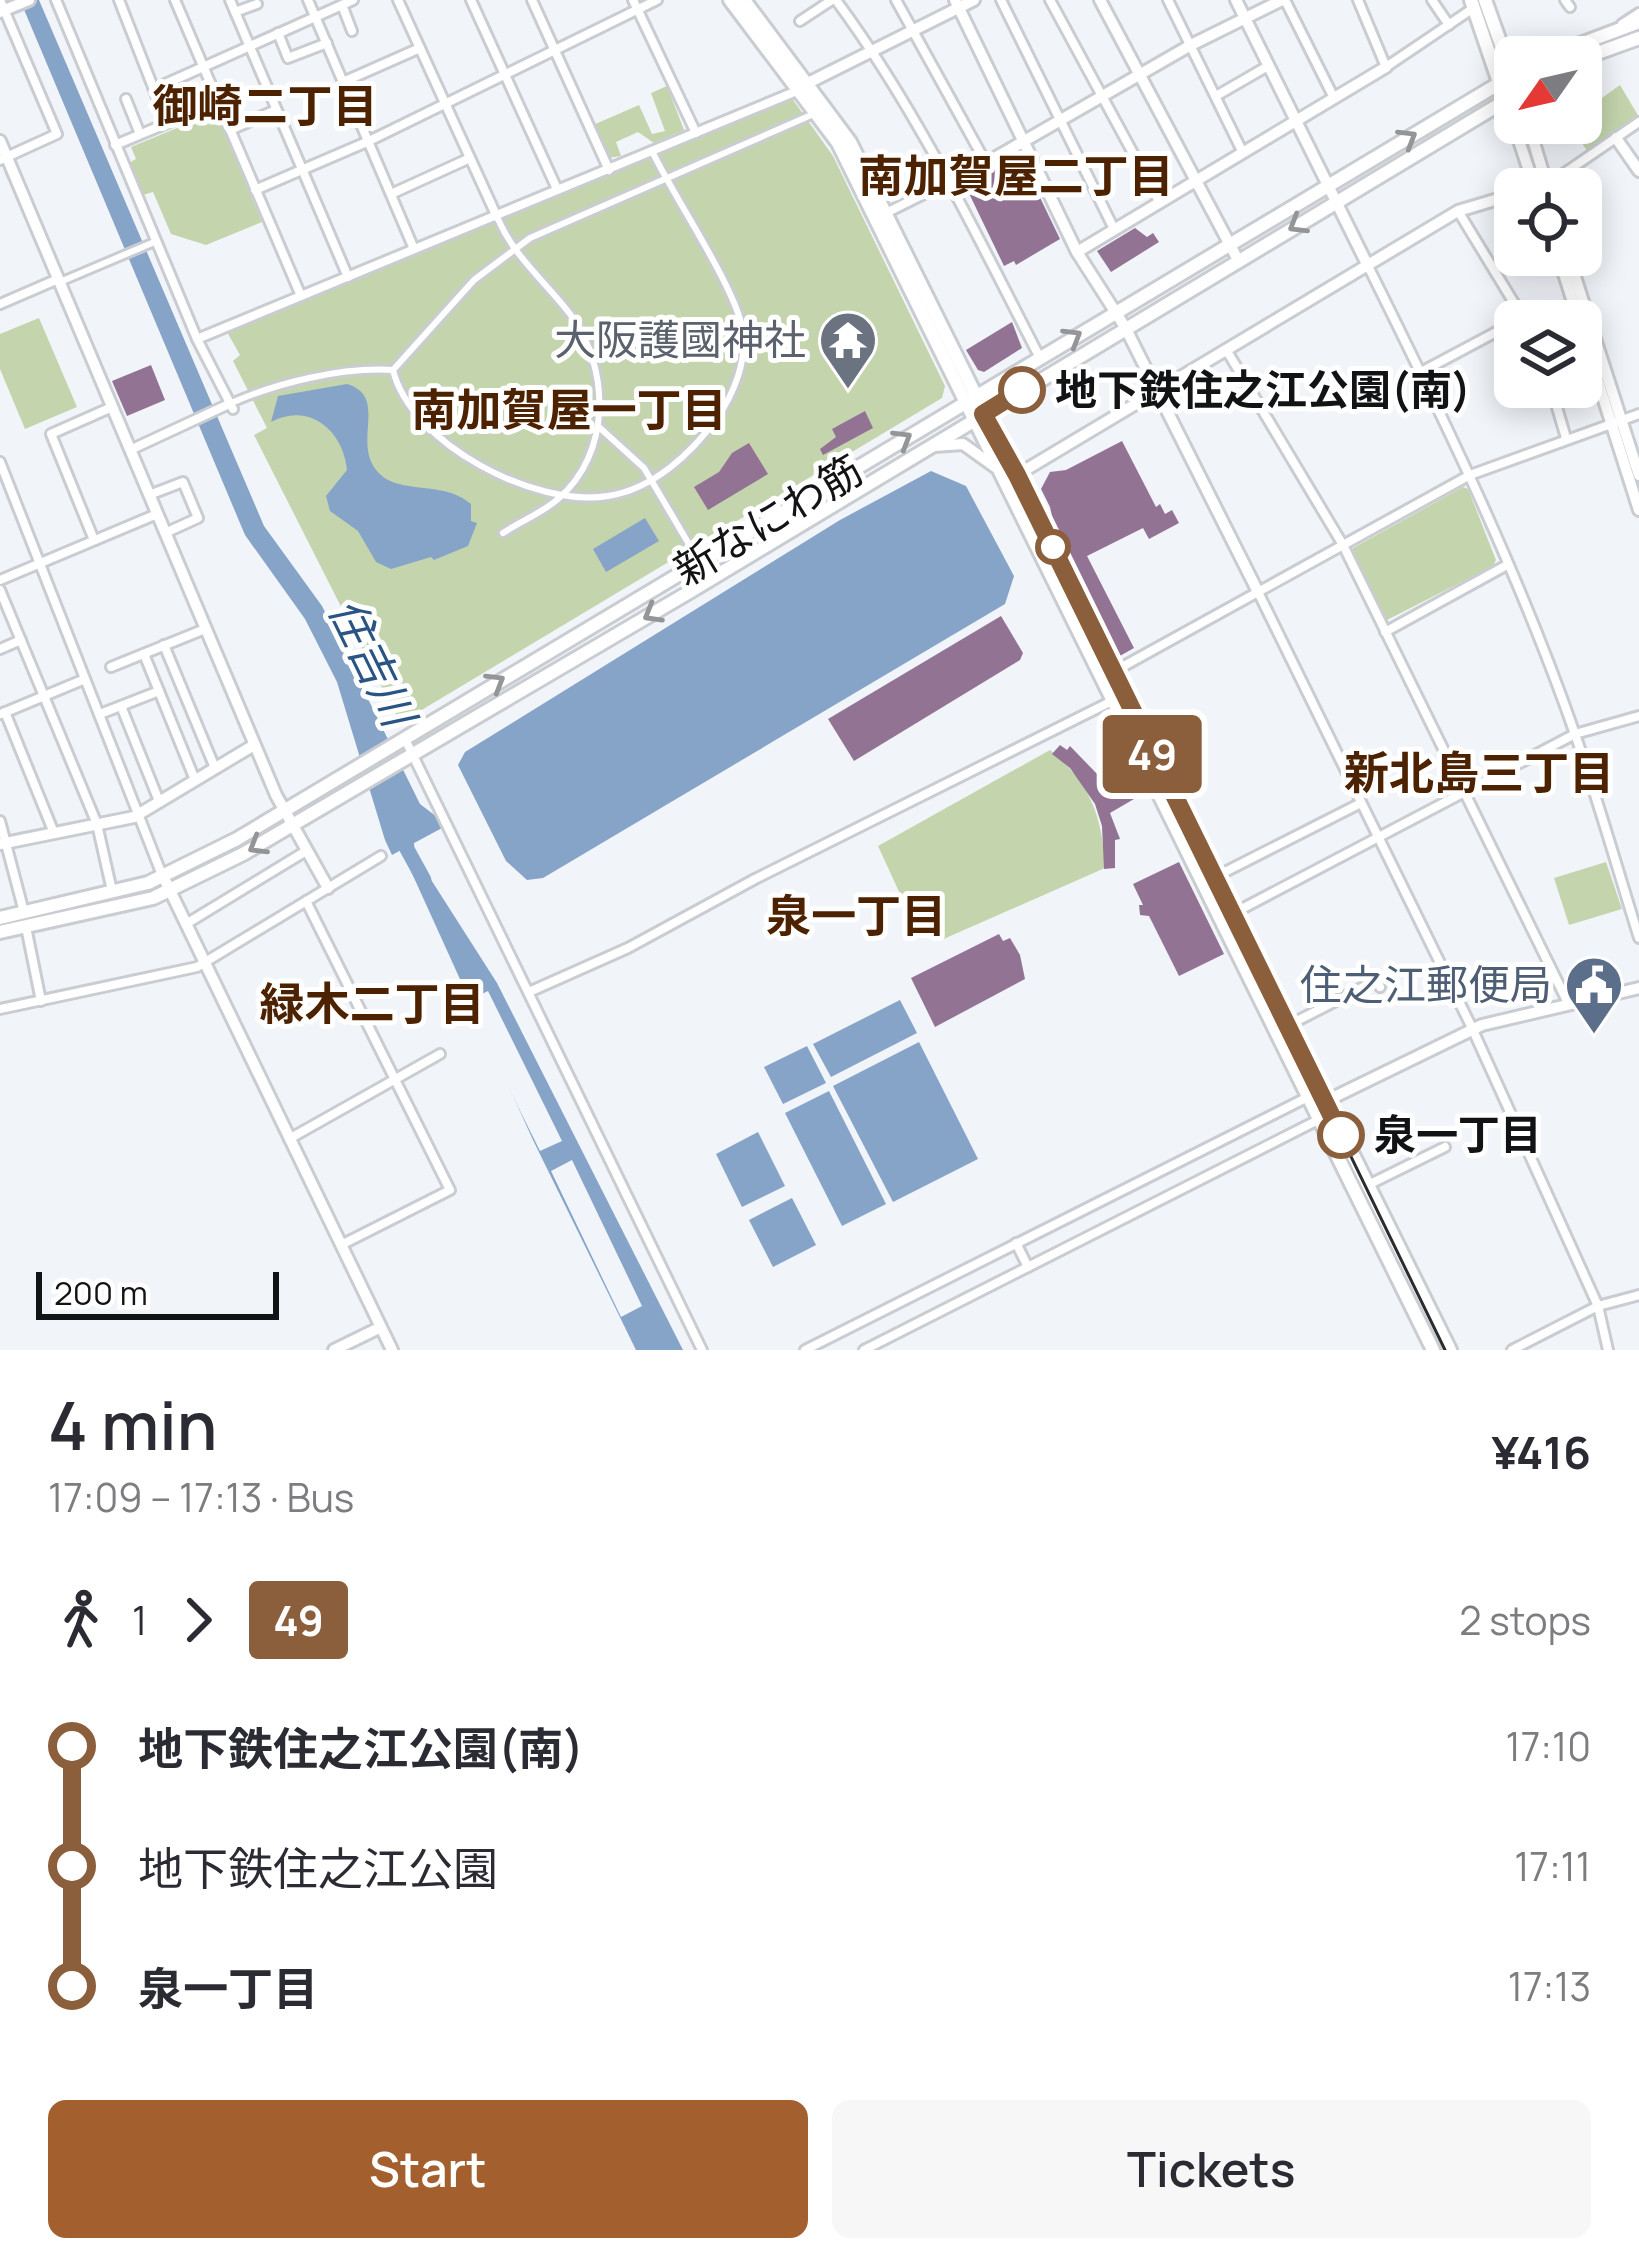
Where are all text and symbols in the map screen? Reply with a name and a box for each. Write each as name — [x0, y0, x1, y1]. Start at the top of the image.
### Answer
north arrow — [1494, 36, 1602, 144]
map controls — [1494, 36, 1602, 408]
district label: 御崎二丁目 — [152, 74, 378, 136]
one-way arrow — [1395, 130, 1417, 152]
district label: 南加賀屋二丁目 — [858, 144, 1174, 206]
button: locate — [1494, 168, 1602, 276]
one-way arrow — [1288, 210, 1310, 233]
button: layers — [1494, 300, 1602, 408]
temple icon: 大阪護國神社 — [817, 309, 879, 391]
place label: 大阪護國神社 — [554, 310, 806, 368]
one-way arrow — [1060, 329, 1082, 352]
place label: 地下鉄住之江公園(南) — [1055, 360, 1471, 418]
marker: 地下鉄住之江公園(南) — [1000, 368, 1044, 412]
district label: 南加賀屋一丁目 — [411, 378, 727, 440]
one-way arrow — [890, 431, 912, 454]
street label: 新なにわ筋 — [663, 440, 872, 598]
unlabelled marker — [1037, 531, 1069, 563]
water label: 住吉川 — [315, 587, 432, 739]
one-way arrow — [643, 599, 664, 622]
one-way arrow — [483, 674, 505, 696]
line badge: 49 — [1098, 715, 1206, 793]
text: 49 — [1127, 725, 1177, 783]
district label: 新北島三丁目 — [1344, 741, 1614, 803]
one-way arrow — [248, 832, 270, 854]
district label: 泉一丁目 — [766, 884, 946, 946]
public building icon: 住之江郵便局 — [1563, 954, 1625, 1036]
place label: 住之江郵便局 — [1300, 955, 1552, 1013]
district label: 緑木二丁目 — [259, 972, 485, 1034]
place label: 泉一丁目 — [1374, 1105, 1542, 1163]
marker: 泉一丁目 — [1319, 1113, 1363, 1157]
scale bar — [36, 1266, 279, 1319]
text: 200 m — [54, 1270, 148, 1315]
text: 4 min — [48, 1380, 217, 1470]
text: ¥416 — [1492, 1421, 1591, 1483]
text: 17:09 – 17:13 · Bus — [48, 1470, 354, 1524]
icon: walk — [48, 1587, 114, 1653]
icon: forward — [165, 1587, 231, 1653]
text: 49 — [273, 1591, 324, 1649]
text: 1 — [132, 1593, 147, 1647]
text: 2 stops — [1459, 1593, 1591, 1647]
text: 地下鉄住之江公園(南) — [138, 1717, 584, 1779]
text: 17:10 — [1506, 1719, 1591, 1773]
text: 地下鉄住之江公園 — [138, 1837, 498, 1899]
text: 17:11 — [1514, 1839, 1591, 1893]
text: 泉一丁目 — [138, 1957, 318, 2019]
text: 17:13 — [1508, 1959, 1591, 2013]
button: Start — [48, 2100, 808, 2238]
button: Tickets — [832, 2100, 1591, 2238]

